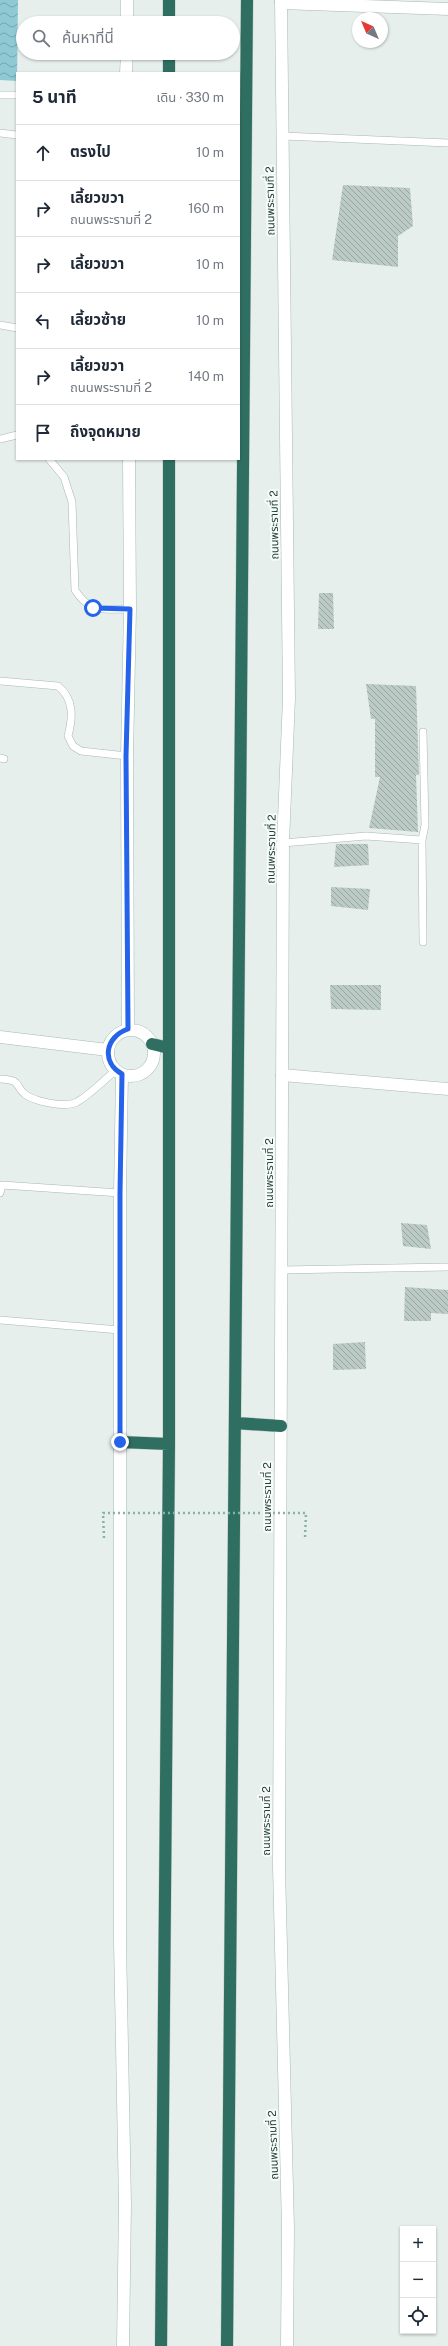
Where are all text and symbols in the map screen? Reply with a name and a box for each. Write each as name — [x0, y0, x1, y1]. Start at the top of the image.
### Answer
north arrow — [352, 12, 388, 48]
search box — [16, 16, 240, 60]
icon: search — [30, 27, 52, 49]
text: ค้นหาที่นี่ — [62, 29, 114, 46]
text: 5 นาที — [32, 87, 77, 107]
text: เดิน · 330 m — [157, 90, 224, 105]
icon: ahead — [32, 142, 54, 164]
text: ตรงไป — [70, 143, 111, 160]
text: 10 m — [196, 145, 224, 160]
street label: ถนนพระรามที่ 2 — [261, 166, 277, 236]
text: เลี้ยวขวา — [70, 189, 124, 206]
icon: right — [32, 198, 54, 220]
text: 160 m — [188, 201, 224, 216]
text: ถนนพระรามที่ 2 — [70, 212, 152, 227]
icon: right — [32, 254, 54, 276]
text: เลี้ยวขวา — [70, 255, 124, 272]
text: 10 m — [196, 257, 224, 272]
icon: left — [32, 310, 54, 332]
text: เลี้ยวซ้าย — [70, 311, 126, 328]
text: 10 m — [196, 313, 224, 328]
text: เลี้ยวขวา — [70, 357, 124, 374]
icon: right — [32, 366, 54, 388]
text: 140 m — [188, 369, 224, 384]
text: ถนนพระรามที่ 2 — [70, 380, 152, 395]
icon: arrive — [32, 422, 54, 444]
text: ถึงจุดหมาย — [70, 423, 141, 440]
street label: ถนนพระรามที่ 2 — [265, 490, 281, 560]
route start — [84, 599, 102, 617]
street label: ถนนพระรามที่ 2 — [262, 814, 278, 884]
street label: ถนนพระรามที่ 2 — [261, 1138, 275, 1208]
route end — [111, 1433, 129, 1451]
street label: ถนนพระรามที่ 2 — [259, 1462, 273, 1532]
street label: ถนนพระรามที่ 2 — [258, 1786, 272, 1856]
street label: ถนนพระรามที่ 2 — [264, 2110, 280, 2180]
map controls — [400, 2226, 436, 2334]
button: + — [400, 2226, 436, 2262]
button: − — [400, 2262, 436, 2298]
button: locate — [400, 2298, 436, 2334]

